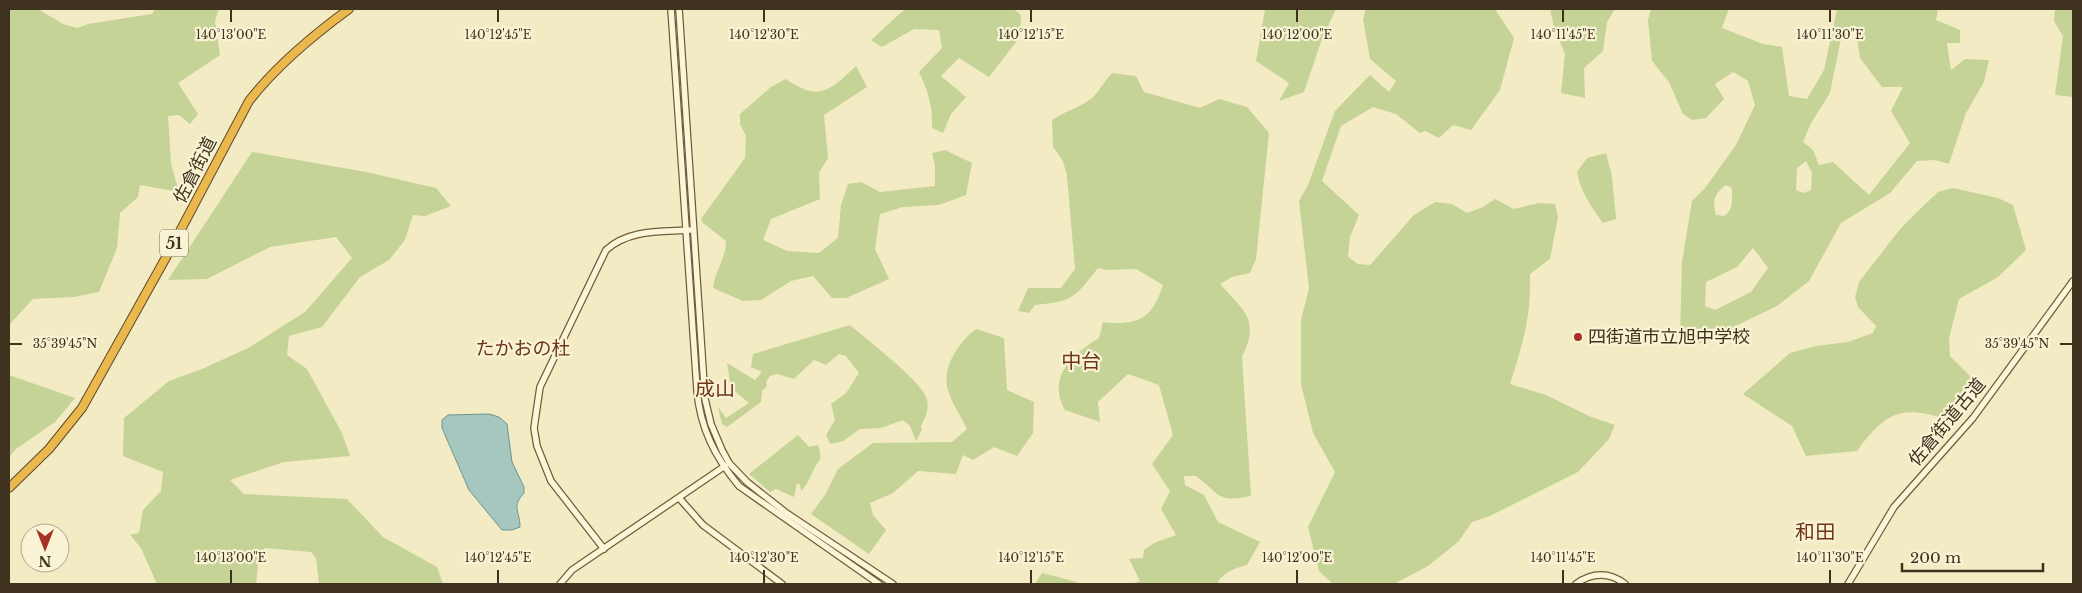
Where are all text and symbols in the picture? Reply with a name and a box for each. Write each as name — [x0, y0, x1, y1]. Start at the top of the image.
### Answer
text: 140°13'00"E — [196, 27, 267, 42]
text: 140°12'45"E — [465, 27, 532, 42]
text: 140°12'30"E — [729, 27, 799, 42]
text: 140°12'15"E — [998, 27, 1064, 42]
text: 140°12'00"E — [1262, 27, 1333, 42]
text: 140°11'45"E — [1531, 27, 1596, 42]
text: 140°11'30"E — [1796, 27, 1864, 42]
street label: 佐倉街道 — [169, 133, 221, 207]
road number: 51 — [160, 230, 188, 256]
place label: 四街道市立旭中学校 — [1588, 326, 1750, 348]
marker: 四街道市立旭中学校 — [1572, 331, 1584, 343]
text: 35°39'45"N — [33, 336, 97, 351]
text: 35°39'45"N — [1985, 336, 2049, 351]
district label: たかおの杜 — [475, 337, 571, 360]
district label: 中台 — [1061, 349, 1101, 373]
street label: 佐倉街道古道 — [1904, 374, 1990, 470]
district label: 成山 — [695, 377, 735, 401]
district label: 和田 — [1795, 520, 1835, 544]
north arrow — [20, 523, 70, 573]
scale bar — [1902, 540, 2043, 572]
text: 200 m — [1910, 548, 1961, 567]
text: 140°13'00"E — [196, 550, 267, 565]
text: 140°12'45"E — [465, 550, 532, 565]
text: 140°12'30"E — [729, 550, 799, 565]
text: 140°12'15"E — [998, 550, 1064, 565]
text: 140°12'00"E — [1262, 550, 1333, 565]
text: 140°11'45"E — [1531, 550, 1596, 565]
text: 140°11'30"E — [1796, 550, 1864, 565]
text: N — [38, 552, 52, 570]

